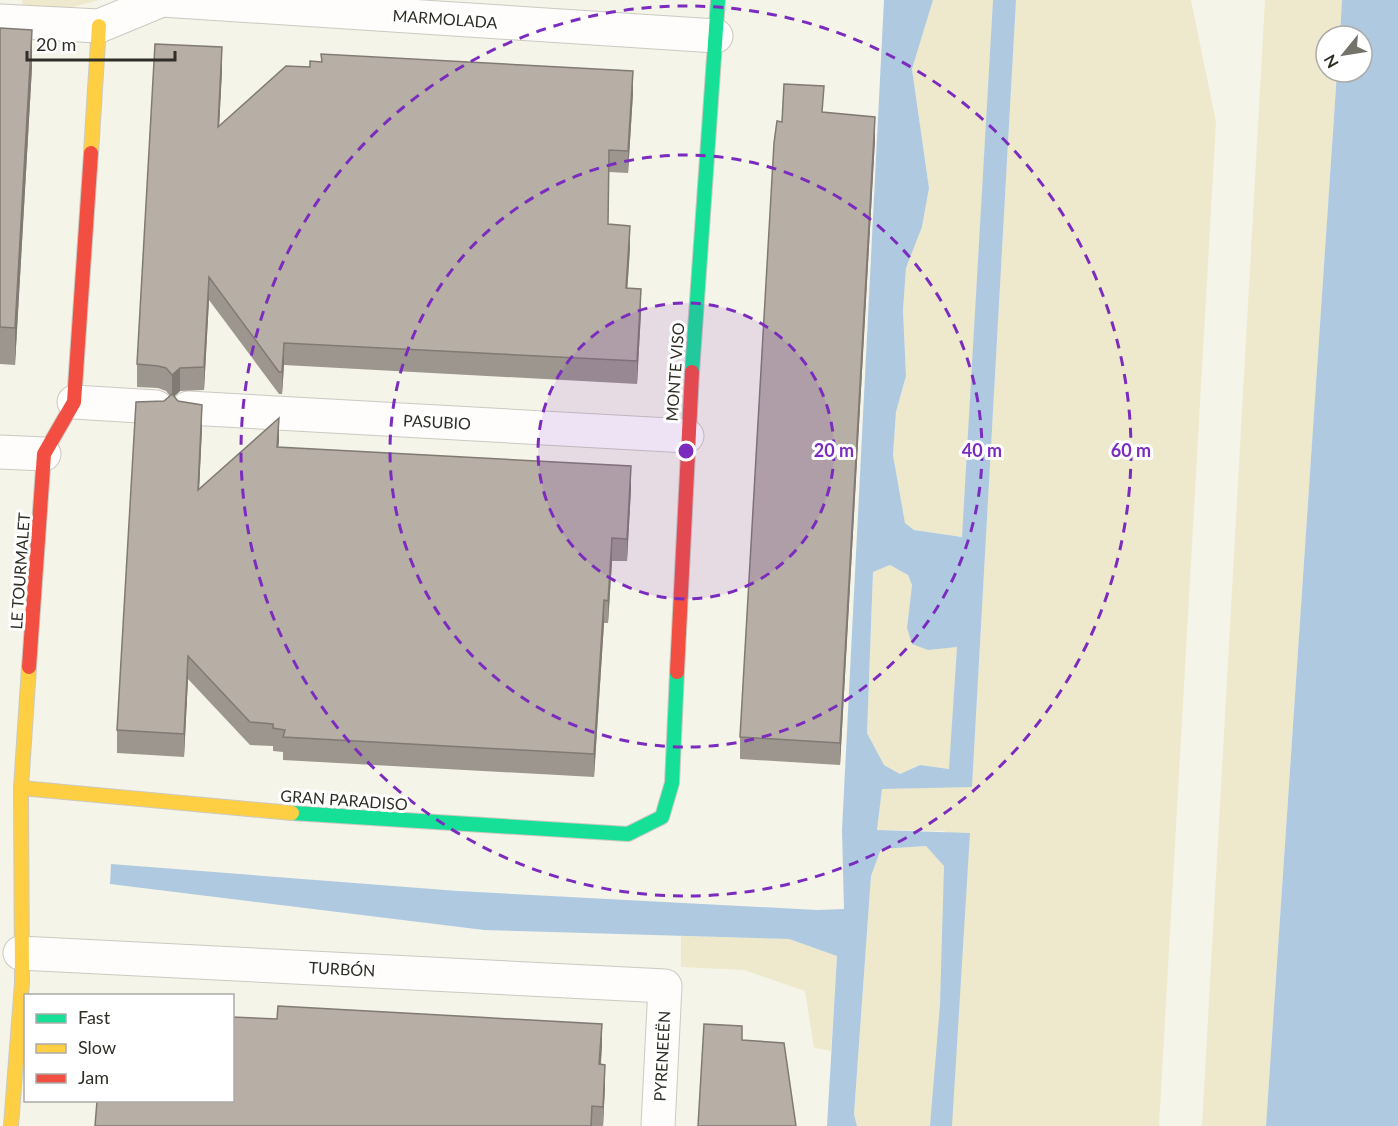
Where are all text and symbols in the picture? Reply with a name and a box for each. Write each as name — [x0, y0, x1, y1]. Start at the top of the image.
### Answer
street label: MARMOLADA — [392, 5, 498, 32]
scale bar — [27, 24, 176, 62]
north arrow — [1314, 24, 1374, 84]
text: 20 m — [36, 33, 76, 55]
text: N — [1319, 52, 1342, 72]
street label: MONTE VISO — [662, 322, 687, 422]
street label: PASUBIO — [403, 410, 472, 433]
text: 20 m — [814, 439, 854, 461]
text: 40 m — [962, 439, 1002, 461]
text: 60 m — [1111, 439, 1151, 461]
centre of rings — [676, 441, 696, 461]
street label: LE TOURMALET — [6, 511, 33, 630]
street label: GRAN PARADISO — [280, 786, 408, 813]
street label: TURBÓN — [308, 957, 376, 980]
legend — [24, 994, 234, 1102]
text: Fast — [78, 1006, 111, 1028]
street label: PYRENEEËN — [650, 1010, 673, 1102]
text: Slow — [78, 1036, 116, 1058]
text: Jam — [78, 1066, 109, 1088]

